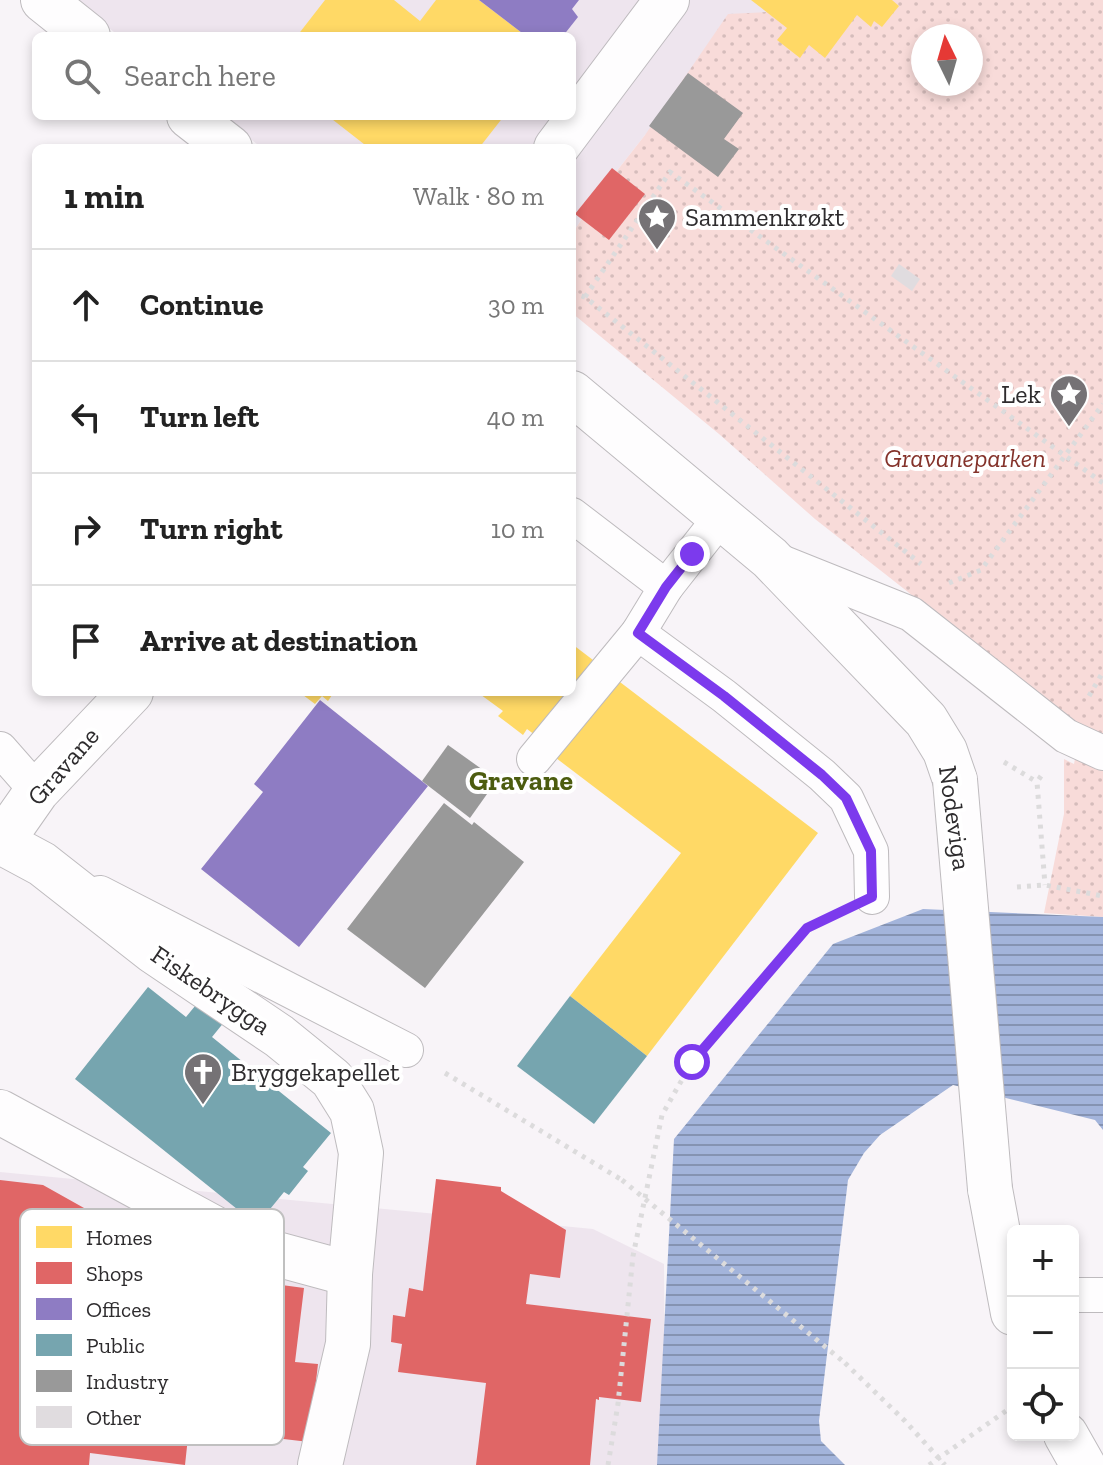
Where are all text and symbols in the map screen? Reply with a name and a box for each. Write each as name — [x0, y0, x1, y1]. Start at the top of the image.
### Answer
north arrow — [911, 24, 983, 96]
search box — [32, 32, 576, 120]
icon: search — [60, 54, 104, 98]
text: Search here — [124, 58, 276, 94]
text: 1 min — [64, 176, 144, 217]
text: Walk · 80 m — [413, 180, 544, 212]
place icon: Sammenkrøkt — [636, 196, 678, 251]
place label: Sammenkrøkt — [685, 201, 845, 233]
icon: ahead — [64, 283, 108, 327]
text: Continue — [140, 287, 264, 323]
text: 30 m — [488, 289, 544, 321]
place icon: Lek — [1048, 373, 1090, 428]
place label: Lek — [1001, 378, 1041, 410]
icon: left — [64, 395, 108, 439]
text: Turn left — [140, 399, 259, 435]
text: 40 m — [487, 401, 544, 433]
park label: Gravaneparken — [884, 442, 1046, 474]
icon: right — [64, 507, 108, 551]
text: Turn right — [140, 511, 282, 547]
text: 10 m — [491, 513, 544, 545]
route end — [674, 536, 710, 572]
icon: arrive — [64, 619, 108, 663]
text: Arrive at destination — [140, 623, 417, 659]
street label: Gravane — [20, 720, 106, 812]
district label: Gravane — [469, 764, 573, 797]
street label: Nodeviga — [932, 764, 978, 873]
street label: Fiskebrygga — [145, 938, 277, 1042]
route start — [674, 1044, 710, 1080]
church icon: Bryggekapellet — [182, 1051, 224, 1106]
place label: Bryggekapellet — [231, 1056, 400, 1088]
legend — [20, 1209, 284, 1445]
text: Homes — [86, 1224, 152, 1251]
map controls — [1007, 1225, 1079, 1441]
button: + — [1007, 1225, 1079, 1297]
text: Shops — [86, 1260, 143, 1287]
text: Offices — [86, 1296, 151, 1323]
button: − — [1007, 1297, 1079, 1369]
text: Public — [86, 1332, 145, 1359]
text: Industry — [86, 1368, 169, 1395]
button: locate — [1007, 1369, 1079, 1441]
text: Other — [86, 1404, 142, 1431]

